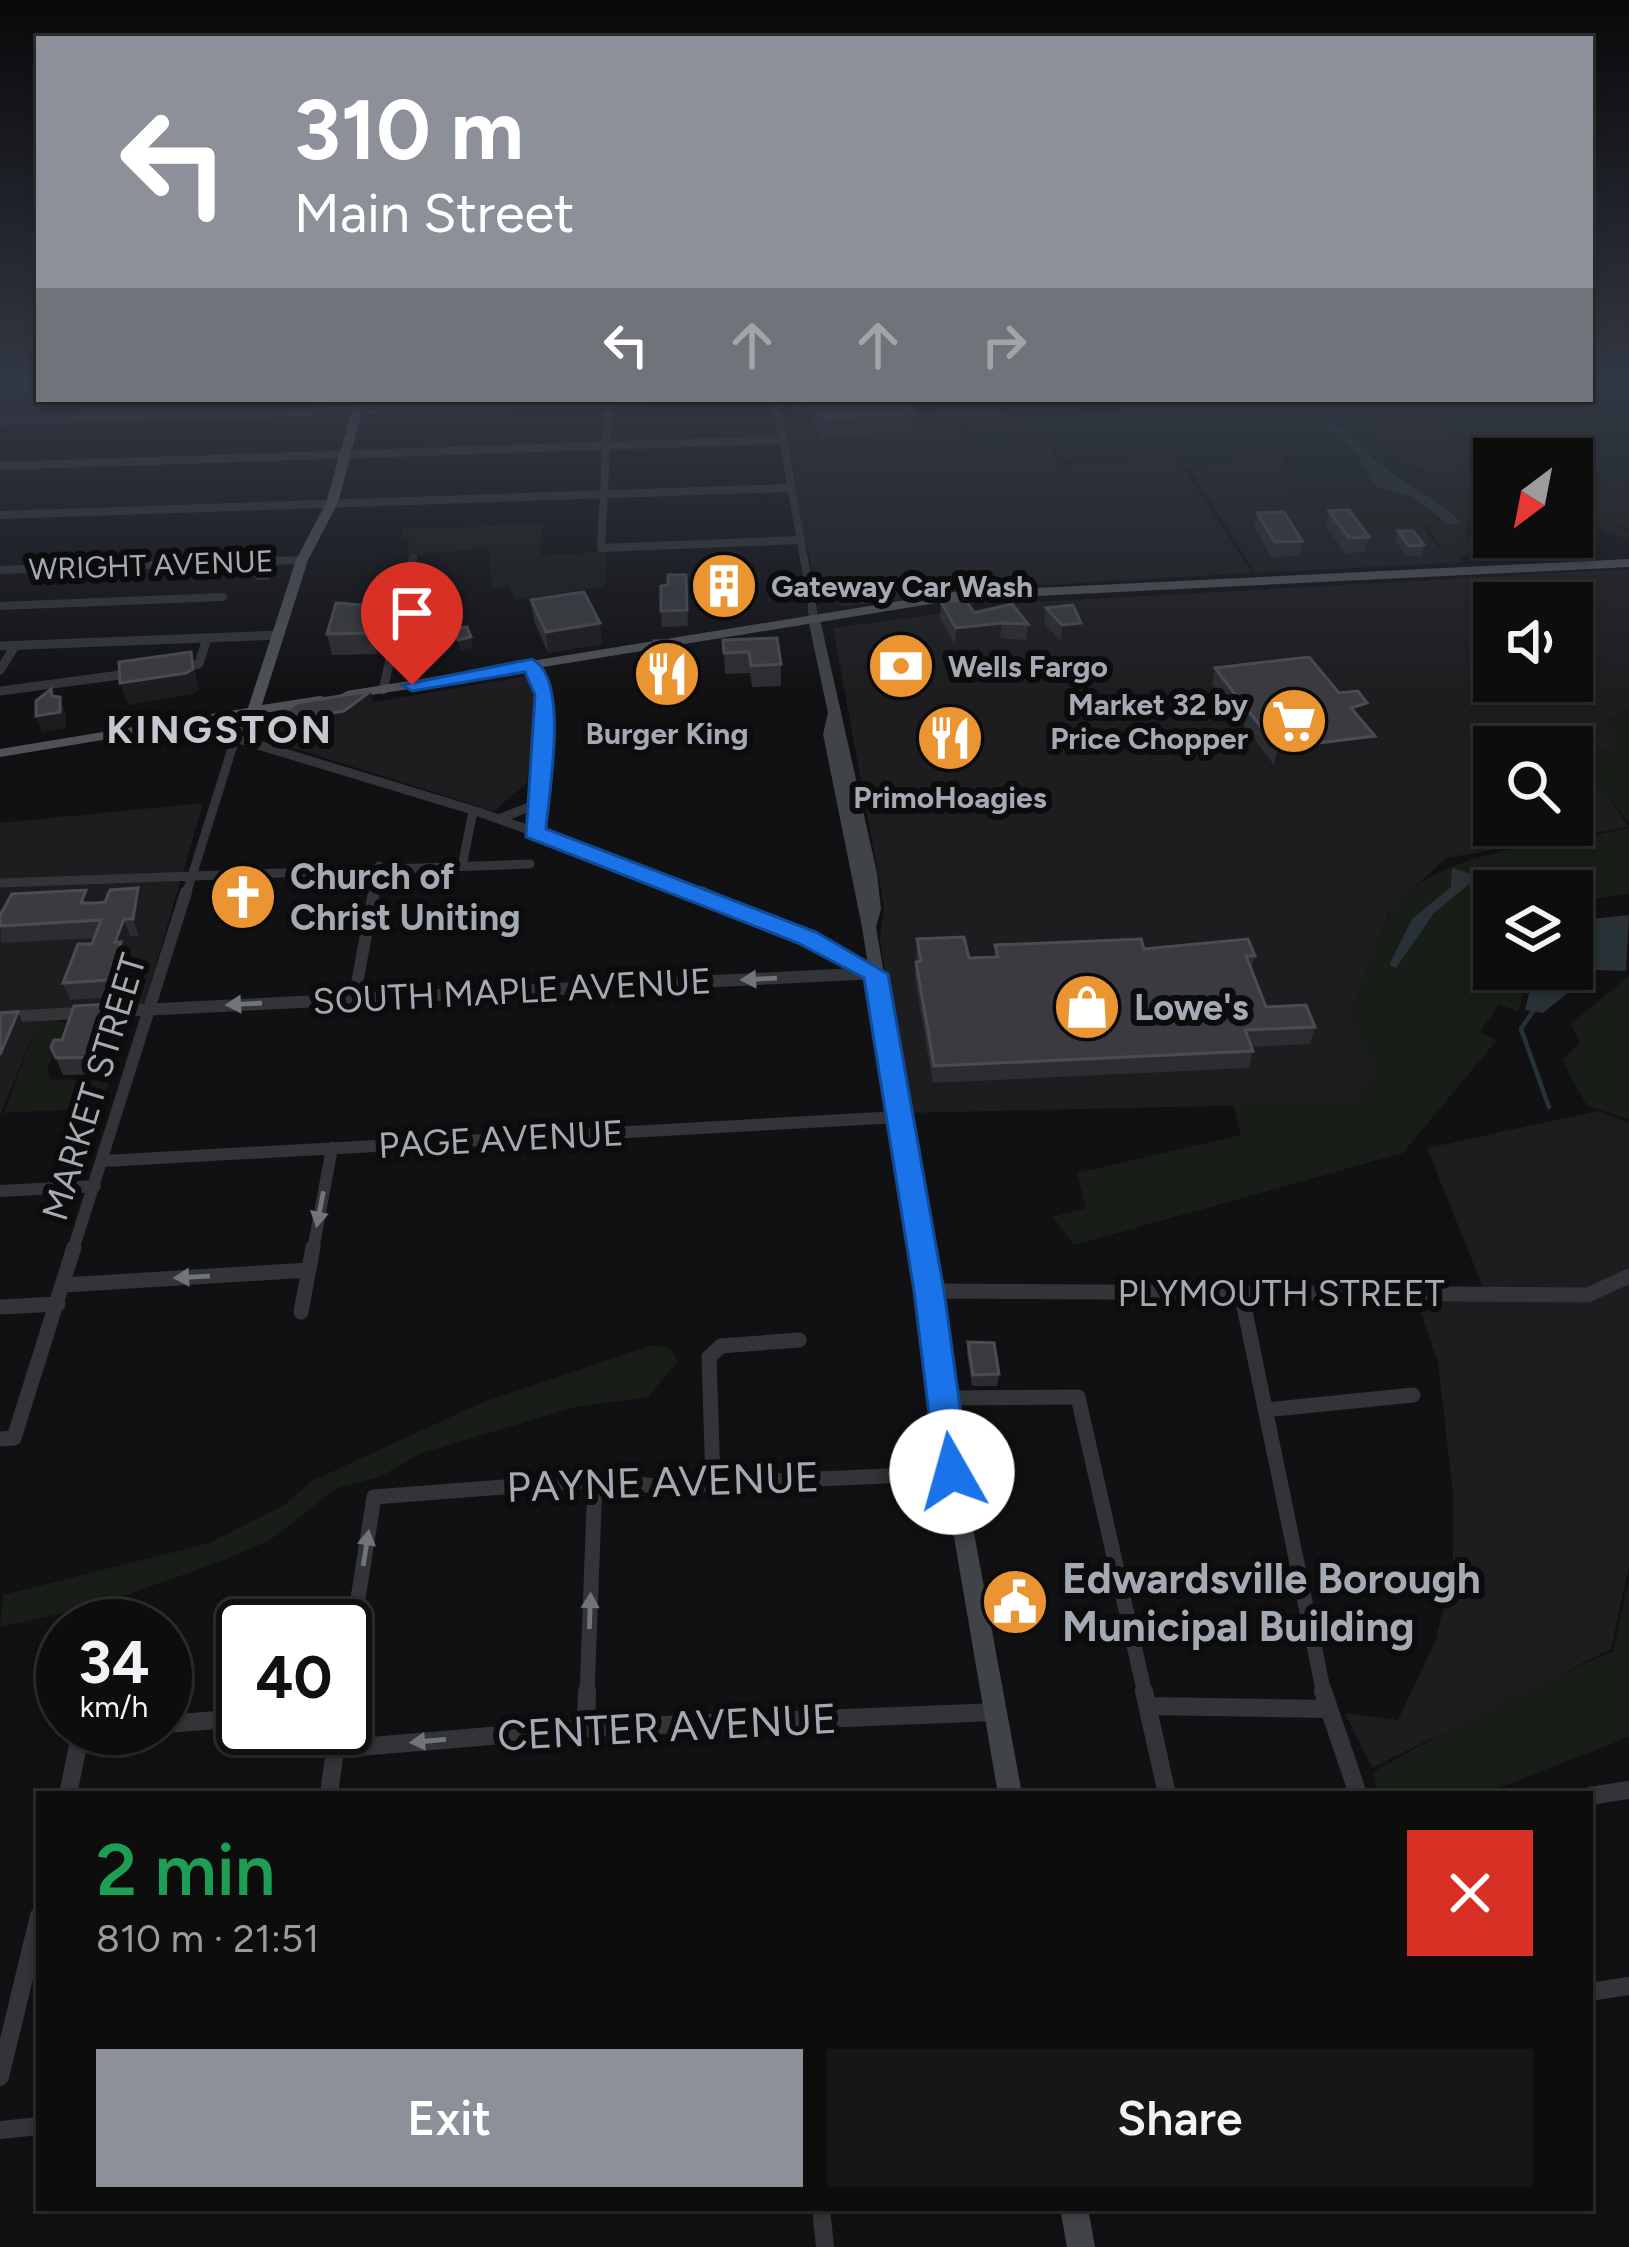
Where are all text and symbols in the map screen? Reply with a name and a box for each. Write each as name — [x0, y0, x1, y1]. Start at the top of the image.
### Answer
text: 310 m — [294, 79, 524, 180]
icon: left — [96, 84, 252, 240]
text: Main Street — [294, 181, 574, 246]
icon: left — [593, 312, 659, 378]
icon: ahead — [719, 312, 785, 378]
icon: ahead — [845, 312, 911, 378]
icon: right — [971, 312, 1037, 378]
north arrow — [1473, 438, 1593, 558]
map controls — [1473, 438, 1593, 990]
street label: WRIGHT AVENUE — [28, 542, 274, 588]
building icon: Gateway Car Wash — [689, 551, 759, 621]
pin — [361, 562, 463, 685]
place label: Gateway Car Wash — [771, 568, 1033, 605]
icon: arrive — [379, 580, 445, 646]
button: sound — [1473, 582, 1593, 702]
bank icon: Wells Fargo — [866, 631, 936, 701]
restaurant icon: Burger King — [632, 639, 702, 709]
place label: Wells Fargo — [948, 648, 1108, 685]
place label: Market 32 by Price Chopper — [1050, 686, 1249, 757]
supermarket icon: Market 32 by Price Chopper — [1259, 686, 1329, 756]
restaurant icon: PrimoHoagies — [915, 703, 985, 773]
district label: KINGSTON — [106, 706, 334, 753]
place label: Burger King — [586, 715, 748, 752]
button: search — [1473, 726, 1593, 846]
place label: PrimoHoagies — [853, 779, 1047, 816]
place label: Church of Christ Uniting — [290, 855, 521, 939]
church icon: Church of Christ Uniting — [208, 862, 278, 932]
button: layers — [1473, 870, 1593, 990]
street label: MARKET STREET — [33, 948, 155, 1225]
street label: SOUTH MAPLE AVENUE — [312, 959, 712, 1023]
one-way arrow — [739, 970, 777, 989]
shop icon: Lowe's — [1052, 972, 1122, 1042]
place label: Lowe's — [1134, 986, 1249, 1029]
one-way arrow — [224, 995, 262, 1014]
street label: PAGE AVENUE — [377, 1111, 625, 1167]
one-way arrow — [310, 1191, 329, 1228]
one-way arrow — [172, 1268, 210, 1287]
street label: PLYMOUTH STREET — [1117, 1272, 1445, 1315]
position arrow — [889, 1409, 1015, 1535]
street label: PAYNE AVENUE — [506, 1451, 820, 1513]
one-way arrow — [357, 1529, 376, 1566]
place label: Edwardsville Borough Municipal Building — [1062, 1553, 1481, 1652]
public building icon: Edwardsville Borough Municipal Building — [980, 1567, 1050, 1637]
one-way arrow — [581, 1591, 600, 1629]
speed limit sign: 40 — [216, 1599, 372, 1755]
text: 34 — [78, 1626, 150, 1698]
text: km/h — [80, 1688, 148, 1725]
street label: CENTER AVENUE — [496, 1693, 838, 1761]
one-way arrow — [408, 1732, 446, 1751]
text: 2 min — [96, 1827, 275, 1913]
button: close — [1407, 1830, 1533, 1956]
text: 810 m · 21:51 — [96, 1915, 319, 1962]
button: Exit — [96, 2049, 803, 2187]
button: Share — [827, 2049, 1533, 2187]

